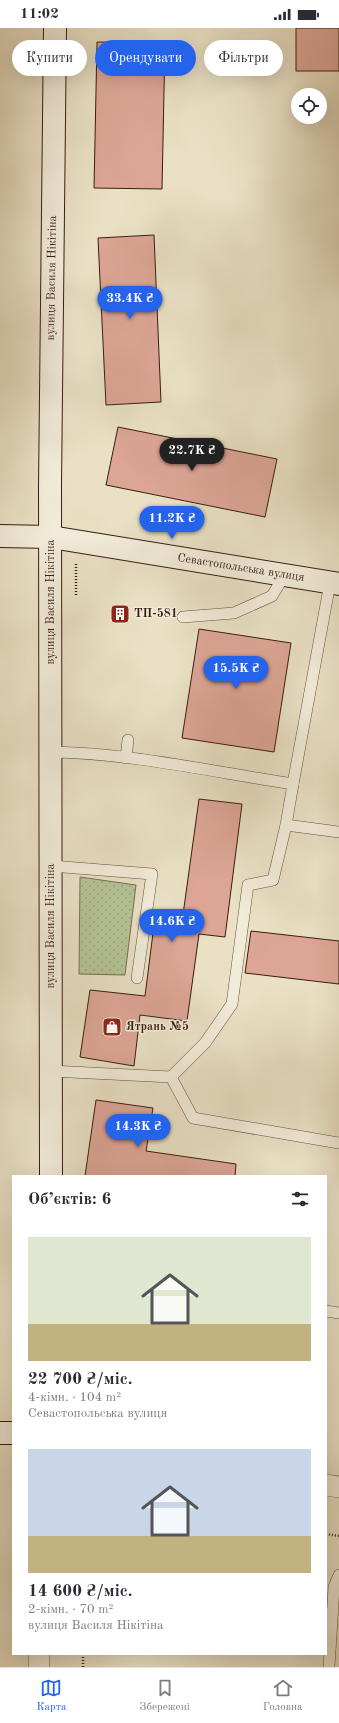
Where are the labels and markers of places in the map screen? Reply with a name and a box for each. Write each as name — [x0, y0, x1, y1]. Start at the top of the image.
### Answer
pin: 33.4K ₴ — [93, 286, 167, 320]
pin: 22.7K ₴ — [155, 438, 229, 472]
pin: 11.2K ₴ — [135, 506, 209, 540]
building icon: ТП-581 — [109, 603, 131, 625]
place label: ТП-581 — [134, 607, 178, 620]
pin: 15.5K ₴ — [199, 656, 273, 690]
pin: 14.6K ₴ — [135, 909, 209, 943]
shop icon: Ятрань №5 — [101, 1016, 123, 1038]
place label: Ятрань №5 — [126, 1020, 189, 1033]
pin: 14.3K ₴ — [101, 1114, 175, 1148]

